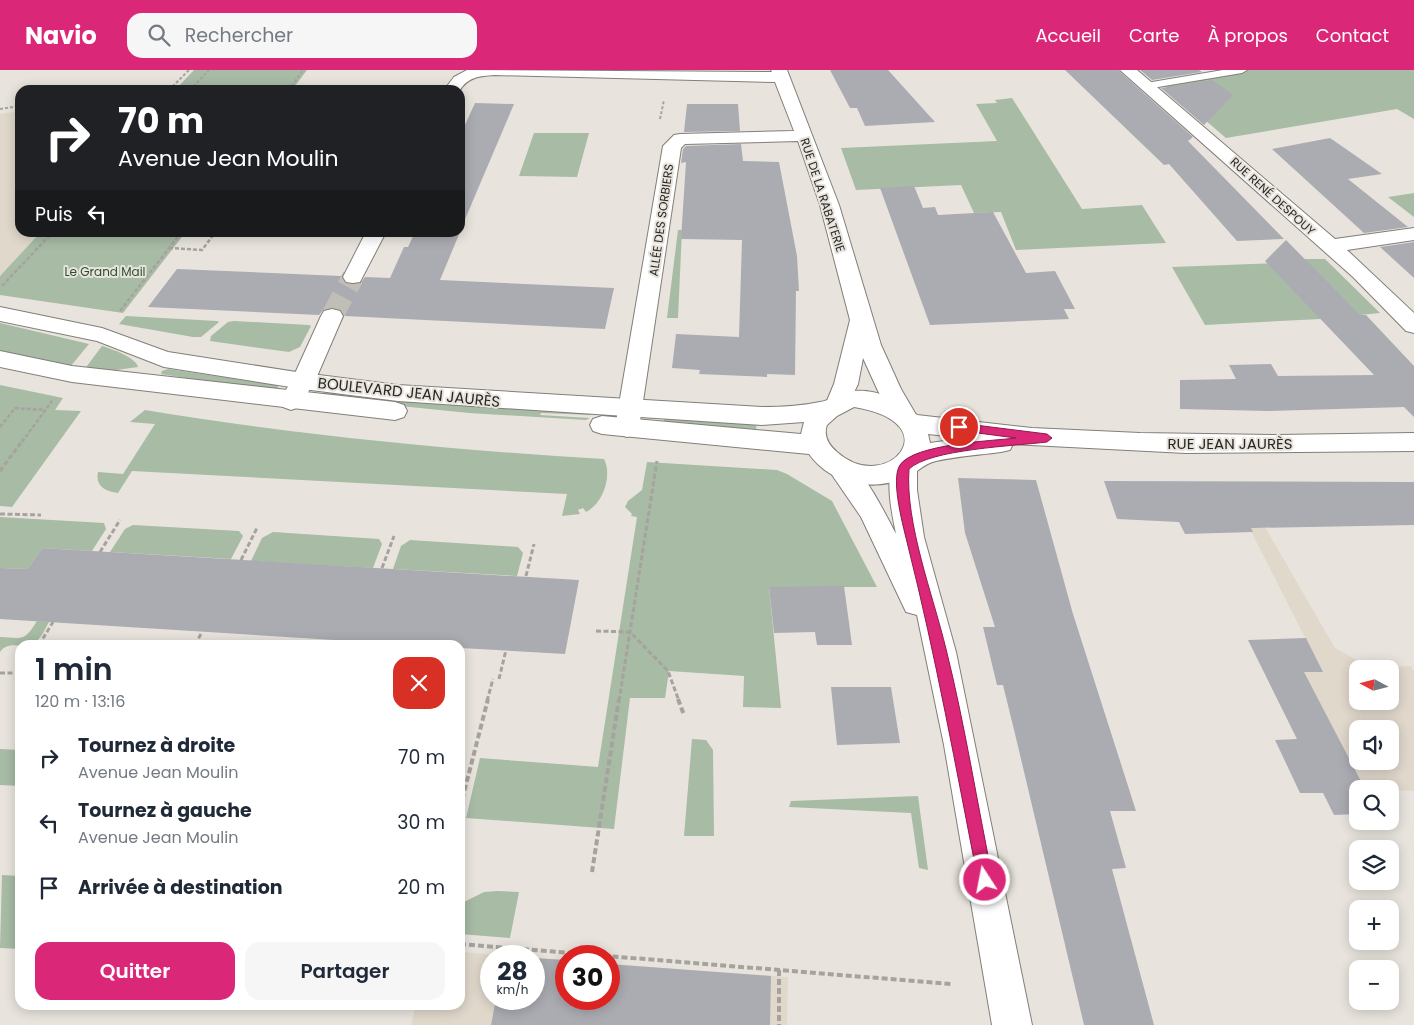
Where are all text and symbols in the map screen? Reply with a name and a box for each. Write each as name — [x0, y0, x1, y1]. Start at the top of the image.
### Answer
search box — [127, 13, 477, 58]
text: Navio — [25, 19, 97, 52]
icon: search — [145, 21, 173, 49]
text: Rechercher — [185, 22, 293, 49]
text: Accueil — [1035, 23, 1101, 48]
text: Carte — [1129, 23, 1179, 48]
text: À propos — [1207, 23, 1288, 48]
text: Contact — [1316, 23, 1389, 48]
text: 70 m — [118, 96, 204, 145]
icon: right — [35, 105, 100, 170]
street label: RUE DE LA RABATERIE — [797, 136, 849, 254]
text: Avenue Jean Moulin — [118, 143, 339, 174]
street label: RUE RENÉ DESPOUY — [1227, 153, 1319, 239]
street label: ALLÉE DES SORBIERS — [645, 163, 677, 277]
icon: left — [83, 200, 111, 228]
text: Puis — [35, 201, 73, 228]
park label: Le Grand Mail — [64, 263, 146, 280]
street label: BOULEVARD JEAN JAURÈS — [317, 372, 501, 412]
pin — [938, 406, 980, 448]
icon: arrive — [945, 413, 973, 441]
street label: RUE JEAN JAURÈS — [1167, 433, 1293, 454]
text: 1 min — [35, 648, 113, 691]
button: close — [393, 657, 445, 709]
north arrow — [1349, 660, 1399, 710]
map controls — [1349, 660, 1399, 1010]
text: 120 m · 13:16 — [35, 690, 125, 713]
button: sound — [1349, 720, 1399, 770]
text: Tournez à droite — [78, 732, 235, 759]
icon: right — [35, 744, 63, 772]
text: 70 m — [398, 744, 445, 771]
text: Avenue Jean Moulin — [78, 761, 238, 784]
button: search — [1349, 780, 1399, 830]
text: Tournez à gauche — [78, 797, 252, 824]
icon: left — [35, 809, 63, 837]
text: 30 m — [397, 809, 445, 836]
text: Avenue Jean Moulin — [78, 826, 238, 849]
button: layers — [1349, 840, 1399, 890]
position arrow — [958, 853, 1010, 905]
icon: arrive — [35, 874, 63, 902]
text: Arrivée à destination — [78, 874, 283, 901]
text: 20 m — [397, 874, 445, 901]
button: + — [1349, 900, 1399, 950]
button: Quitter — [35, 942, 235, 1000]
button: Partager — [245, 942, 445, 1000]
speed limit sign: 30 — [555, 945, 620, 1010]
text: 28 — [497, 954, 528, 989]
button: − — [1349, 960, 1399, 1010]
text: km/h — [497, 981, 528, 998]

